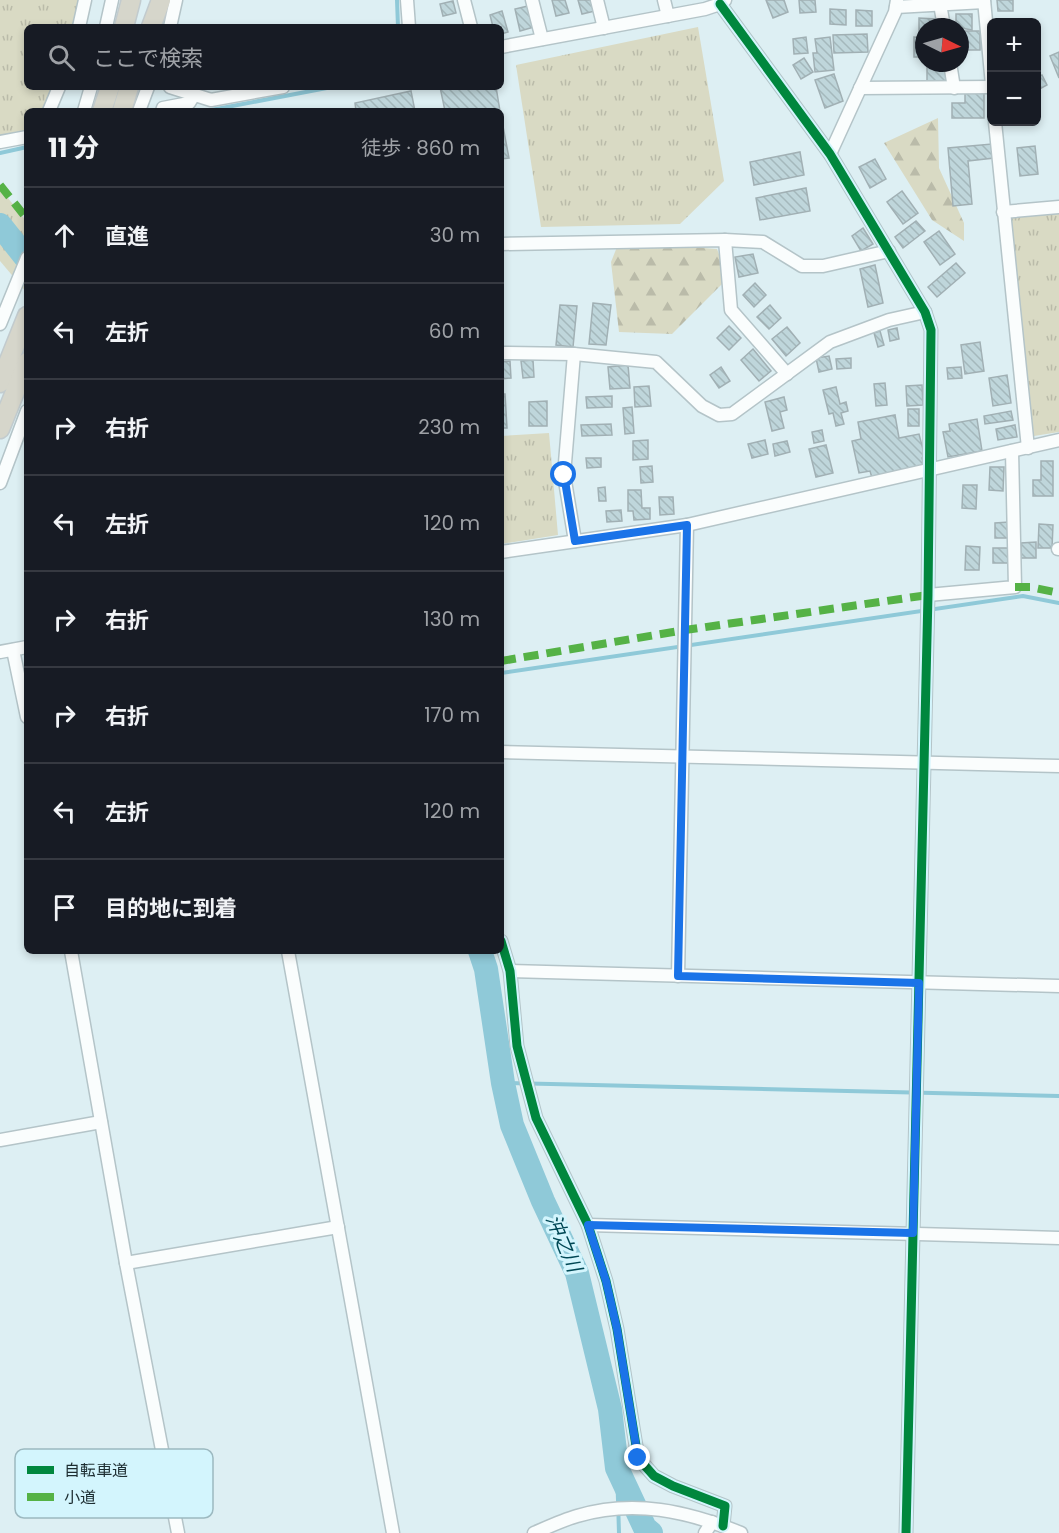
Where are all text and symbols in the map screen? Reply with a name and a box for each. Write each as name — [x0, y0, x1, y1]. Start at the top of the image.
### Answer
north arrow — [915, 18, 969, 72]
map controls — [987, 18, 1041, 126]
button: + — [987, 18, 1041, 72]
search box — [24, 24, 504, 90]
icon: search — [45, 41, 78, 74]
text: ここで検索 — [93, 43, 203, 74]
button: − — [987, 72, 1041, 126]
text: 11 分 — [48, 130, 99, 166]
text: 徒歩 · 860 m — [361, 134, 480, 162]
icon: ahead — [48, 219, 81, 252]
text: 直進 — [105, 221, 149, 252]
text: 30 m — [430, 221, 480, 249]
icon: left — [48, 315, 81, 348]
text: 左折 — [105, 317, 149, 348]
text: 60 m — [429, 317, 480, 345]
icon: right — [48, 411, 81, 444]
text: 右折 — [105, 413, 149, 444]
text: 230 m — [418, 413, 480, 441]
route start — [550, 461, 576, 487]
icon: left — [48, 507, 81, 540]
text: 左折 — [105, 509, 149, 540]
text: 120 m — [424, 509, 480, 537]
icon: right — [48, 603, 81, 636]
text: 右折 — [105, 605, 149, 636]
text: 130 m — [423, 605, 480, 633]
icon: right — [48, 699, 81, 732]
text: 右折 — [105, 701, 149, 732]
text: 170 m — [424, 701, 480, 729]
icon: left — [48, 795, 81, 828]
text: 左折 — [105, 797, 149, 828]
text: 120 m — [424, 797, 480, 825]
icon: arrive — [48, 891, 81, 924]
text: 目的地に到着 — [105, 893, 237, 924]
water label: 沖之川 — [539, 1210, 589, 1278]
route end — [624, 1444, 650, 1470]
legend — [15, 1449, 213, 1518]
text: 自転車道 — [64, 1459, 128, 1482]
text: 小道 — [64, 1486, 96, 1509]

